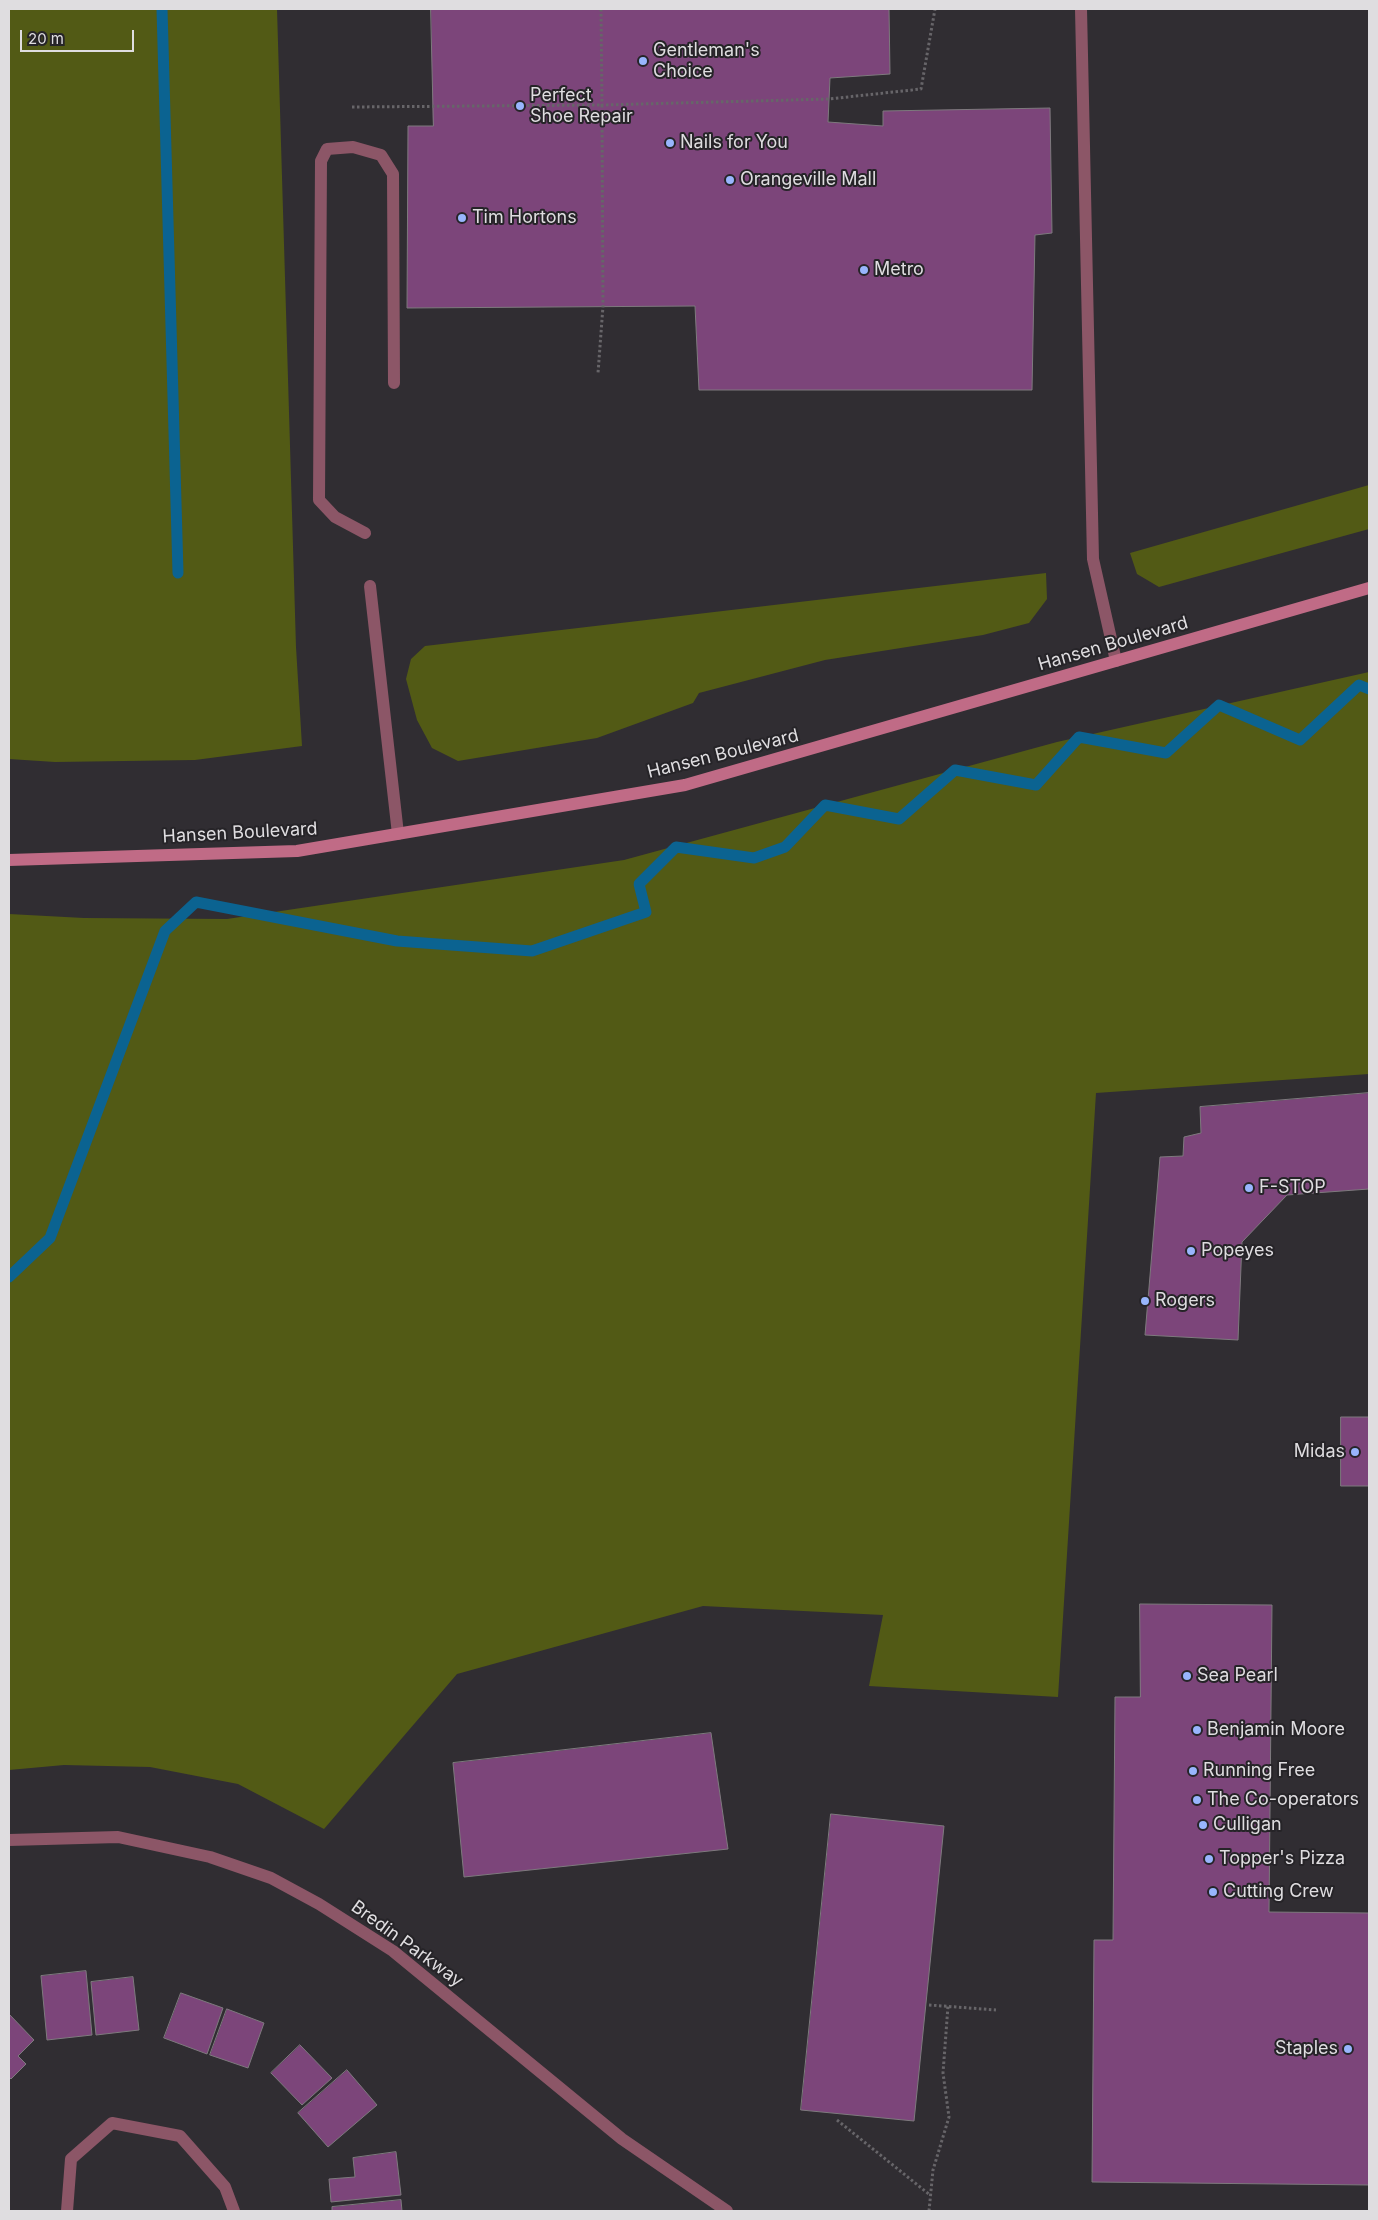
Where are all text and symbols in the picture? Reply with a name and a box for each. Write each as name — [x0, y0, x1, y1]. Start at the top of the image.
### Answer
scale bar — [22, 20, 136, 52]
text: 20 m — [28, 29, 64, 48]
place label: Gentleman's Choice — [653, 40, 760, 82]
marker: Gentleman's Choice — [637, 55, 649, 67]
place label: Perfect Shoe Repair — [530, 85, 633, 128]
marker: Perfect Shoe Repair — [514, 100, 526, 112]
place label: Nails for You — [680, 132, 788, 154]
marker: Nails for You — [664, 137, 676, 149]
place label: Orangeville Mall — [740, 169, 876, 191]
marker: Orangeville Mall — [724, 174, 736, 186]
place label: Tim Hortons — [472, 207, 577, 229]
marker: Tim Hortons — [456, 212, 468, 224]
place label: Metro — [874, 259, 924, 281]
marker: Metro — [858, 264, 870, 276]
street label: Hansen Boulevard — [1035, 612, 1191, 676]
street label: Hansen Boulevard — [645, 725, 801, 783]
street label: Hansen Boulevard — [162, 818, 318, 848]
place label: F-STOP — [1259, 1177, 1326, 1199]
marker: F-STOP — [1243, 1182, 1255, 1194]
place label: Popeyes — [1201, 1240, 1274, 1262]
marker: Popeyes — [1185, 1245, 1197, 1257]
place label: Rogers — [1155, 1290, 1215, 1312]
marker: Rogers — [1139, 1295, 1151, 1307]
place label: Midas — [1294, 1441, 1345, 1463]
marker: Midas — [1349, 1446, 1361, 1458]
place label: Sea Pearl — [1197, 1665, 1278, 1687]
marker: Sea Pearl — [1181, 1670, 1193, 1682]
place label: Benjamin Moore — [1207, 1719, 1345, 1741]
marker: Benjamin Moore — [1191, 1724, 1203, 1736]
place label: Running Free — [1203, 1760, 1315, 1782]
marker: Running Free — [1187, 1765, 1199, 1777]
place label: The Co-operators — [1207, 1789, 1359, 1811]
marker: The Co-operators — [1191, 1794, 1203, 1806]
place label: Culligan — [1213, 1814, 1282, 1836]
marker: Culligan — [1197, 1819, 1209, 1831]
place label: Topper's Pizza — [1219, 1848, 1345, 1870]
marker: Topper's Pizza — [1203, 1853, 1215, 1865]
place label: Cutting Crew — [1223, 1881, 1334, 1903]
marker: Cutting Crew — [1207, 1886, 1219, 1898]
street label: Bredin Parkway — [347, 1896, 467, 1992]
place label: Staples — [1275, 2038, 1338, 2060]
marker: Staples — [1342, 2043, 1354, 2055]

